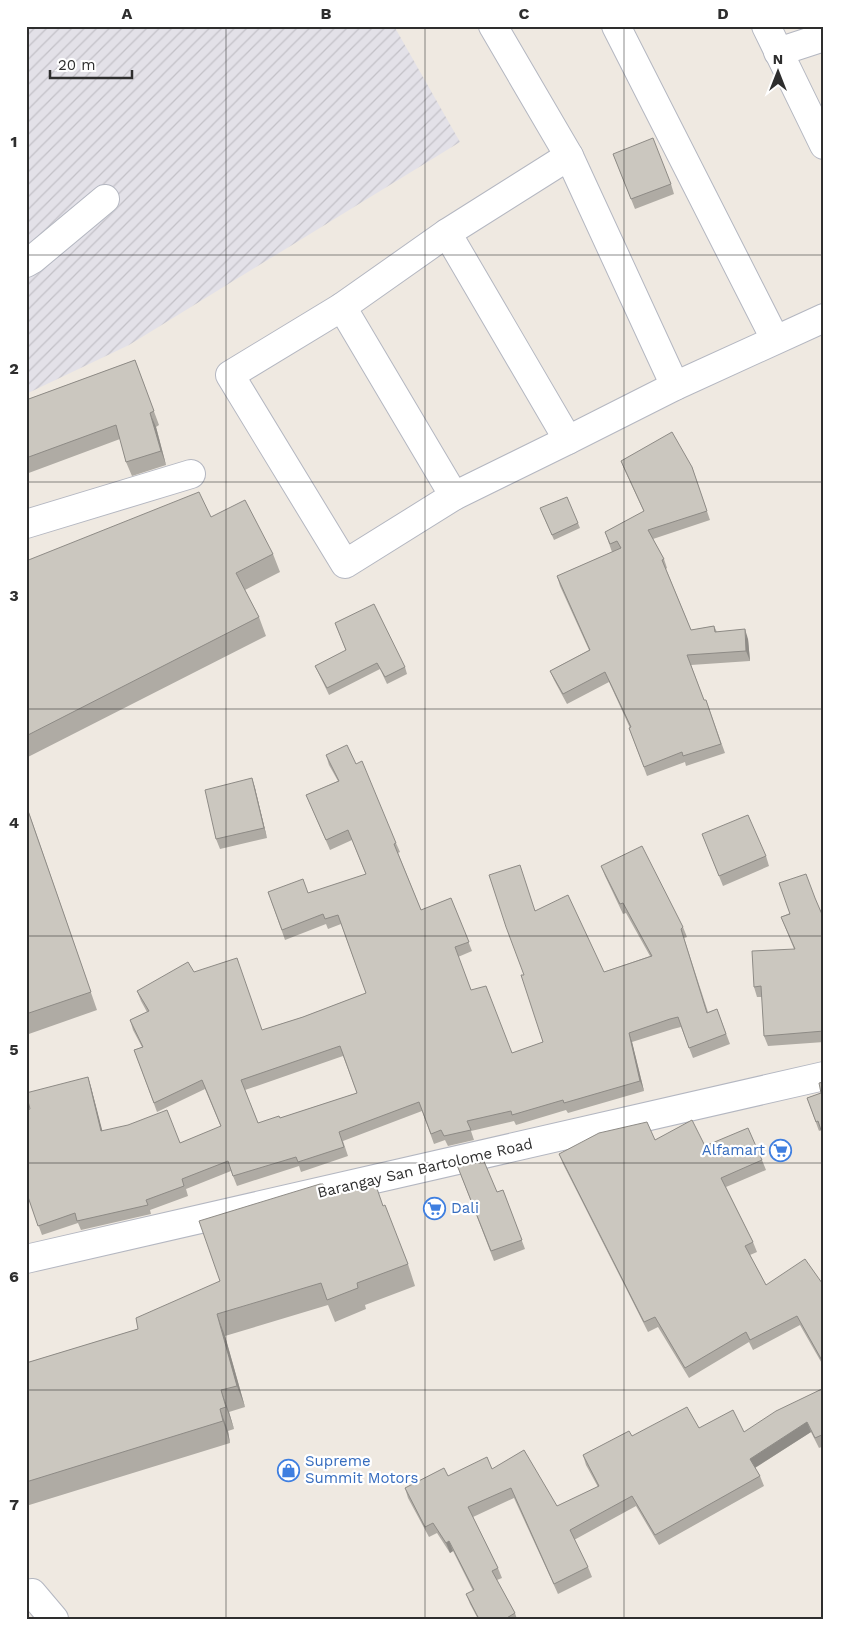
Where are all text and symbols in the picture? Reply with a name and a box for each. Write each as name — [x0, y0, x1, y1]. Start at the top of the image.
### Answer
text: A — [122, 4, 133, 23]
text: B — [321, 4, 332, 23]
text: C — [519, 4, 530, 23]
text: D — [717, 4, 729, 23]
scale bar — [50, 48, 132, 80]
north arrow — [752, 48, 802, 98]
text: N — [773, 51, 783, 67]
text: 20 m — [58, 56, 96, 74]
text: 1 — [11, 132, 17, 151]
text: 2 — [9, 359, 19, 378]
text: 3 — [9, 586, 19, 605]
text: 4 — [9, 813, 19, 832]
text: 5 — [9, 1040, 19, 1059]
street label: Barangay San Bartolome Road — [316, 1134, 534, 1202]
supermarket icon: Alfamart — [769, 1138, 793, 1162]
place label: Alfamart — [702, 1141, 766, 1159]
supermarket icon: Dali — [423, 1196, 447, 1220]
place label: Dali — [451, 1199, 479, 1217]
text: 6 — [9, 1267, 19, 1286]
place label: Supreme Summit Motors — [305, 1452, 418, 1487]
shop icon: Supreme Summit Motors — [277, 1458, 301, 1482]
text: 7 — [9, 1495, 19, 1514]

